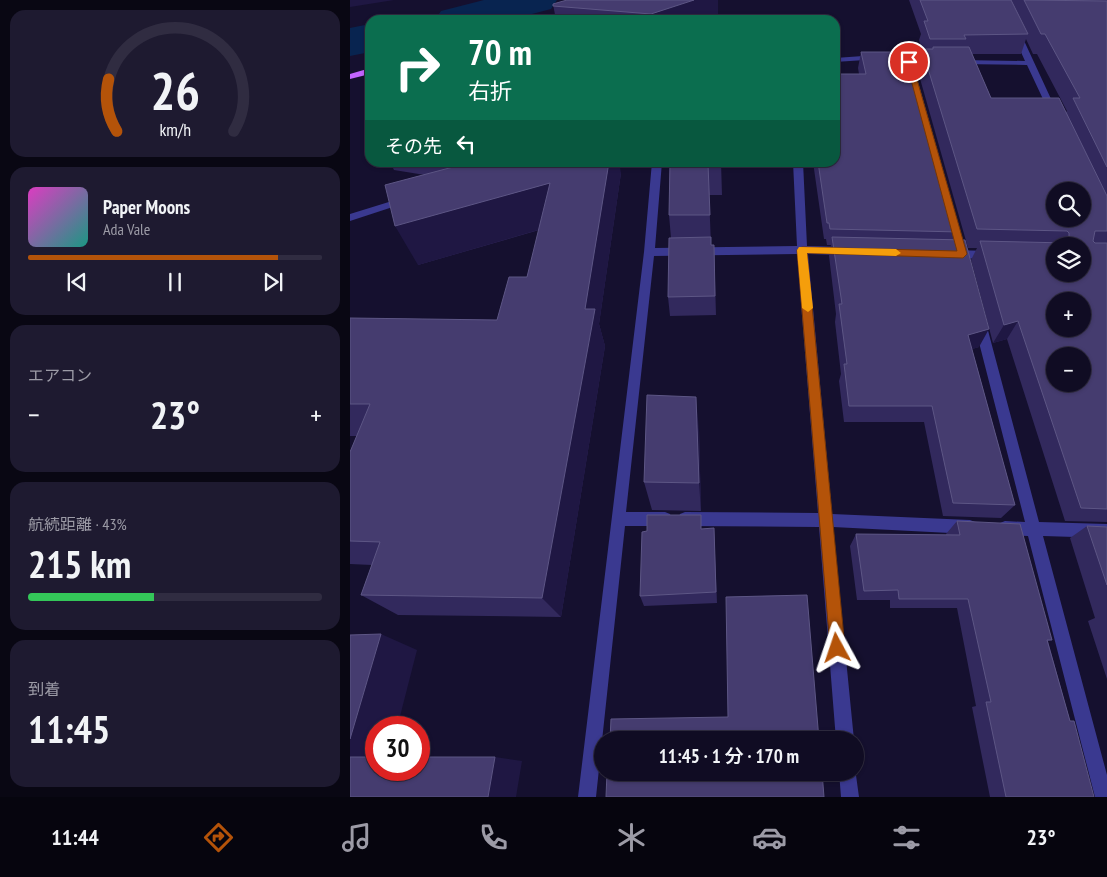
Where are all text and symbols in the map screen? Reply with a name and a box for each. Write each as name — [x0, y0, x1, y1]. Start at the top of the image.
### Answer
text: 70 m — [468, 29, 532, 75]
icon: right — [385, 35, 450, 100]
pin — [888, 41, 930, 83]
icon: arrive — [895, 48, 923, 76]
text: 26 — [150, 57, 200, 124]
text: 右折 — [468, 77, 512, 105]
text: km/h — [159, 118, 191, 141]
icon: left — [452, 130, 480, 158]
text: その先 — [385, 134, 442, 158]
map controls — [1046, 182, 1091, 392]
button: search — [1046, 182, 1091, 227]
text: Paper Moons — [103, 195, 190, 219]
text: Ada Vale — [103, 219, 150, 239]
button: layers — [1046, 237, 1091, 282]
icon: previous — [63, 268, 91, 296]
icon: pause — [161, 268, 189, 296]
icon: next — [259, 268, 287, 296]
button: + — [1046, 292, 1091, 337]
button: − — [1046, 347, 1091, 392]
text: エアコン — [28, 365, 92, 385]
text: 23° — [150, 390, 200, 439]
text: − — [28, 396, 40, 433]
text: + — [310, 396, 322, 433]
text: 航続距離 · 43% — [28, 514, 127, 534]
text: 215 km — [28, 539, 131, 588]
position arrow — [810, 621, 862, 673]
text: 到着 — [28, 679, 60, 699]
text: 11:45 — [28, 704, 110, 753]
speed limit sign: 30 — [365, 716, 430, 781]
text: 11:45 · 1 分 · 170 m — [659, 744, 799, 768]
icon: directions — [201, 820, 236, 855]
icon: music — [339, 820, 374, 855]
icon: phone — [476, 820, 511, 855]
icon: climate — [614, 820, 649, 855]
icon: car — [752, 820, 787, 855]
icon: filters — [889, 820, 924, 855]
text: 11:44 — [51, 823, 99, 851]
text: 23° — [1027, 823, 1056, 851]

